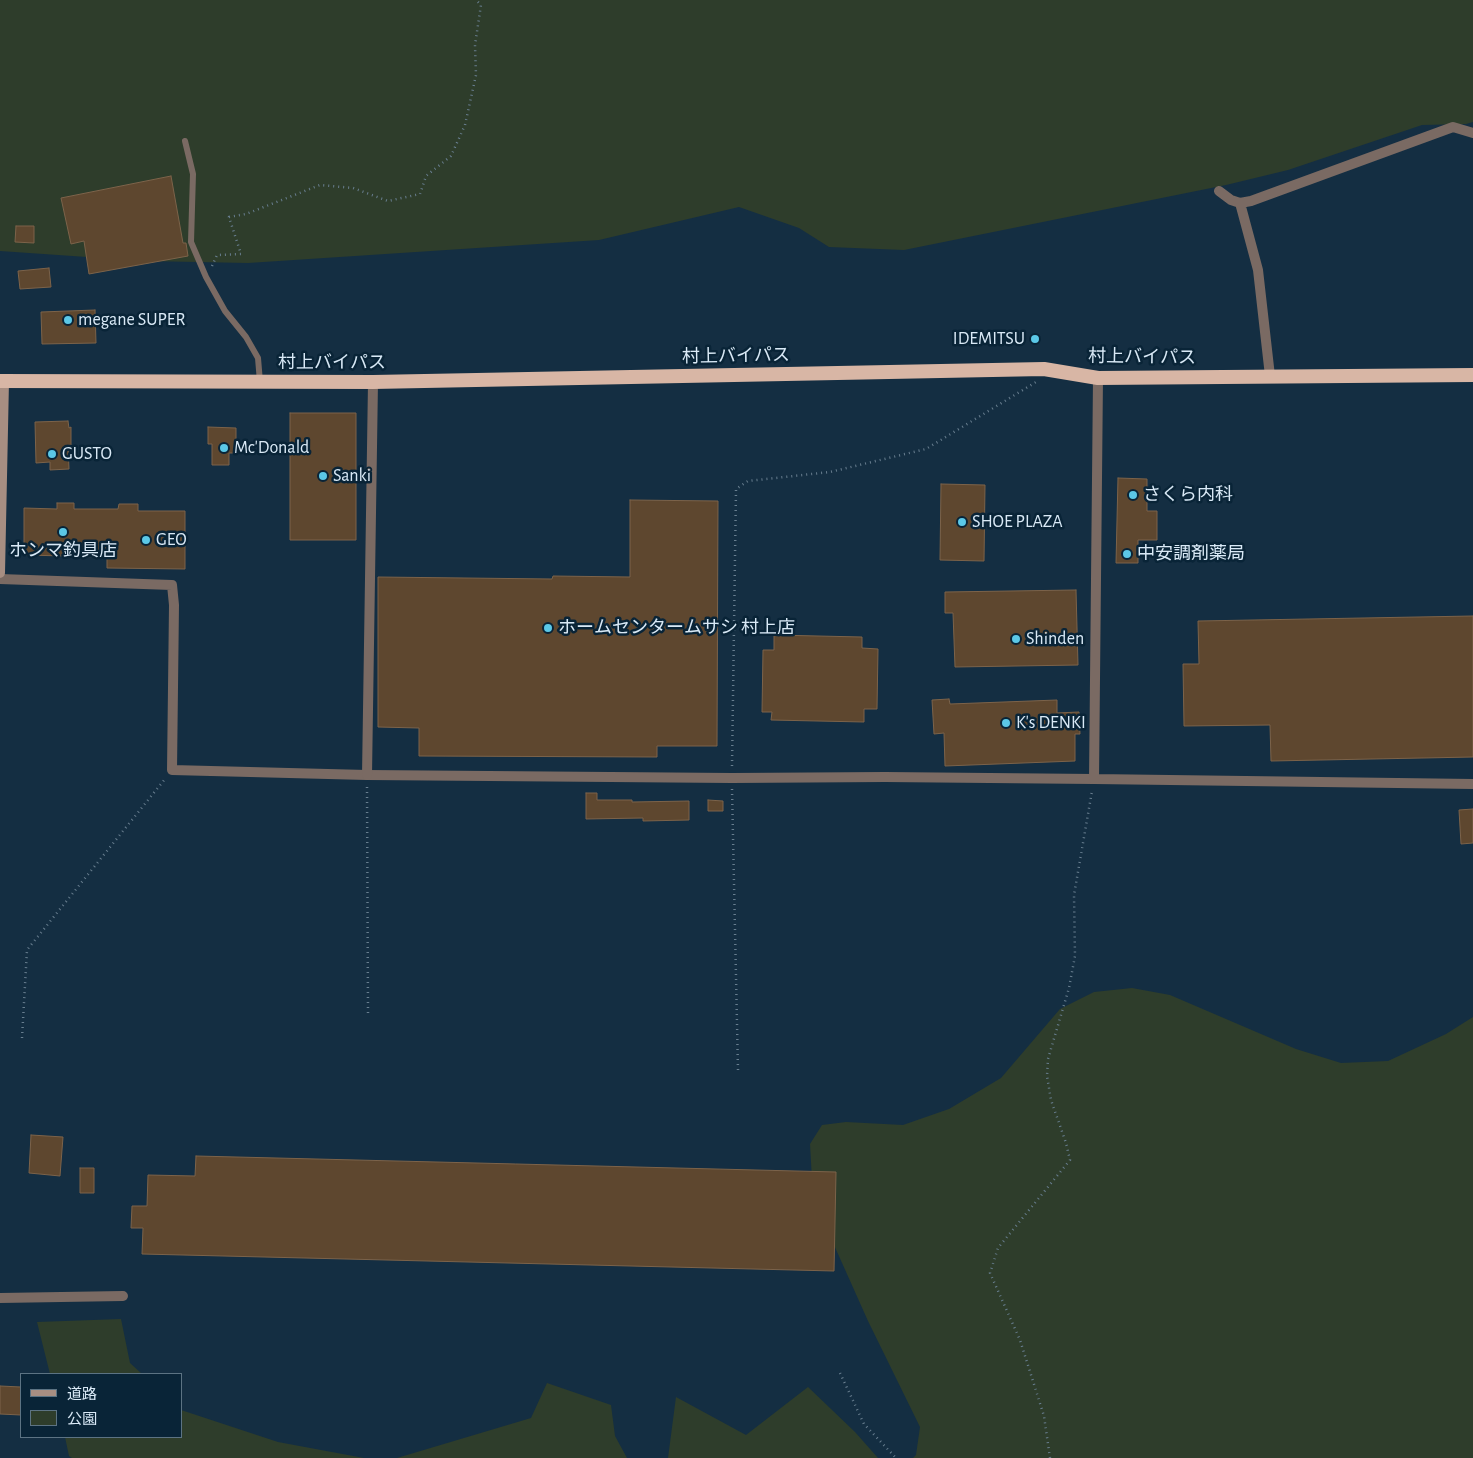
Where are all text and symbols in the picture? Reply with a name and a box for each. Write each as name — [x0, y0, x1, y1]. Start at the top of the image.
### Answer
place label: megane SUPER — [78, 309, 186, 331]
marker: megane SUPER — [62, 314, 74, 326]
place label: IDEMITSU — [953, 328, 1025, 350]
marker: IDEMITSU — [1029, 333, 1041, 345]
street label: 村上バイパス — [682, 344, 790, 368]
street label: 村上バイパス — [1088, 345, 1196, 369]
street label: 村上バイパス — [278, 352, 386, 374]
place label: Mc'Donald — [234, 437, 309, 459]
marker: Mc'Donald — [218, 442, 230, 454]
place label: GUSTO — [62, 443, 112, 465]
marker: GUSTO — [46, 448, 58, 460]
place label: Sanki — [333, 465, 371, 487]
marker: Sanki — [317, 470, 329, 482]
place label: さくら内科 — [1143, 484, 1233, 506]
marker: さくら内科 — [1127, 489, 1139, 501]
place label: SHOE PLAZA — [972, 511, 1063, 533]
marker: SHOE PLAZA — [956, 516, 968, 528]
marker: ホンマ釣具店 — [57, 526, 69, 538]
place label: GEO — [156, 529, 187, 551]
marker: GEO — [140, 534, 152, 546]
place label: ホンマ釣具店 — [9, 540, 117, 562]
place label: 中安調剤薬局 — [1137, 543, 1245, 565]
marker: 中安調剤薬局 — [1121, 548, 1133, 560]
place label: ホームセンタームサシ 村上店 — [558, 617, 795, 639]
marker: ホームセンタームサシ 村上店 — [542, 622, 554, 634]
place label: Shinden — [1026, 628, 1084, 650]
marker: Shinden — [1010, 633, 1022, 645]
place label: K's DENKI — [1016, 712, 1086, 734]
marker: K's DENKI — [1000, 717, 1012, 729]
legend — [20, 1373, 182, 1438]
text: 道路 — [67, 1387, 97, 1402]
text: 公園 — [67, 1412, 97, 1427]

